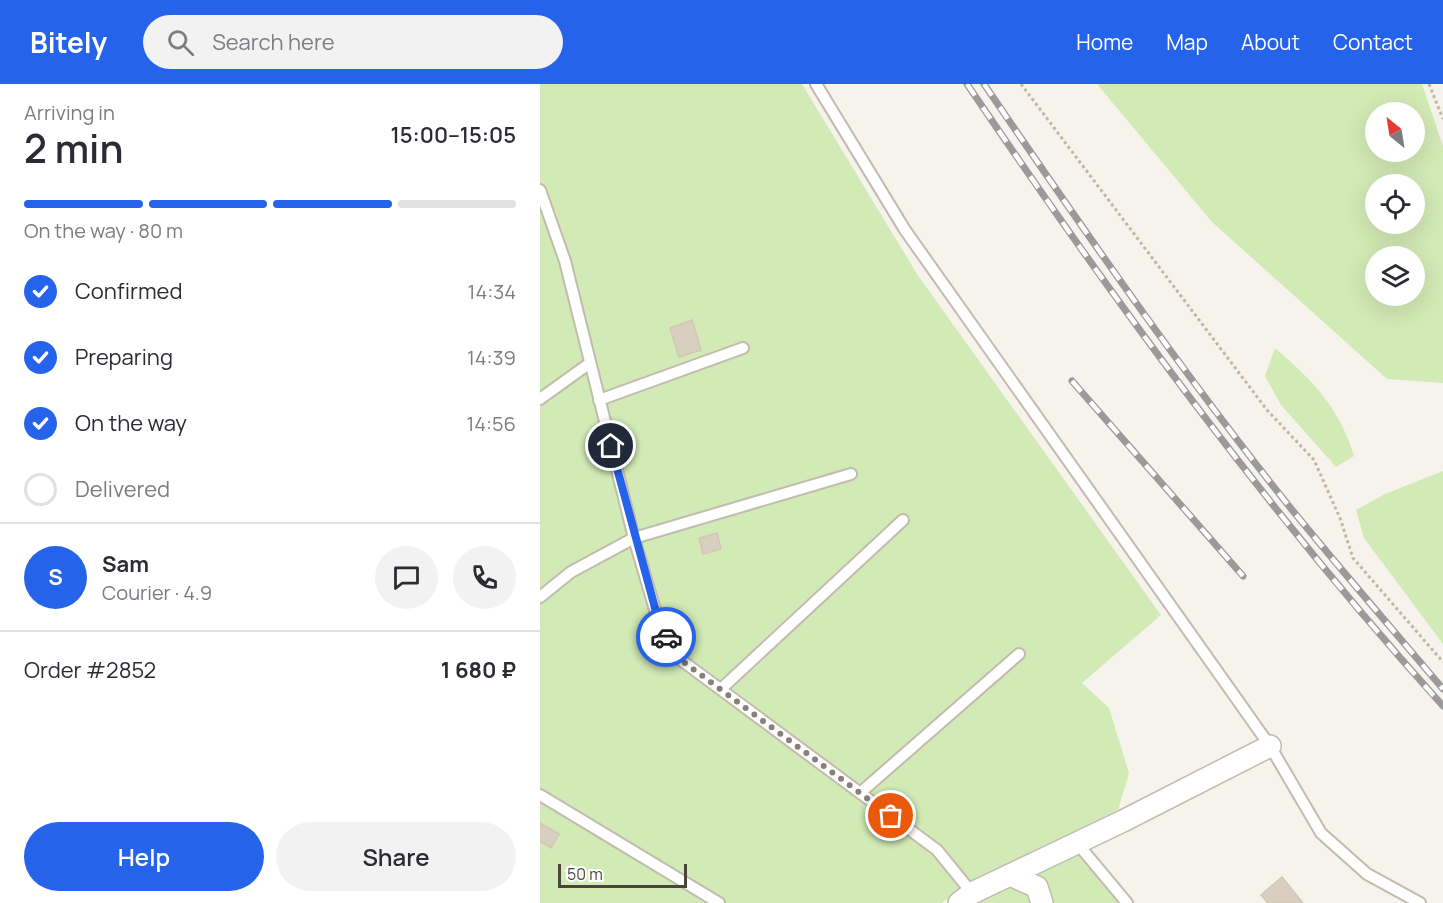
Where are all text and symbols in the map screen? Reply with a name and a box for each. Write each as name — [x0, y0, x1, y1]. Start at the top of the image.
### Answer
search box — [143, 15, 563, 69]
text: Bitely — [30, 23, 107, 61]
icon: search — [164, 26, 197, 59]
text: Search here — [212, 27, 335, 57]
text: Home — [1076, 28, 1133, 56]
text: Map — [1166, 28, 1208, 56]
text: About — [1241, 28, 1300, 56]
text: Contact — [1333, 28, 1413, 56]
text: Arriving in — [24, 99, 115, 126]
north arrow — [1365, 102, 1425, 162]
map controls — [1365, 102, 1425, 306]
text: 15:00–15:05 — [390, 120, 516, 150]
text: 2 min — [24, 121, 123, 175]
button: locate — [1365, 174, 1425, 234]
text: On the way · 80 m — [24, 217, 183, 244]
button: layers — [1365, 246, 1425, 306]
icon: check — [24, 275, 57, 308]
text: Confirmed — [75, 276, 183, 306]
text: 14:34 — [468, 278, 516, 305]
icon: check — [24, 341, 57, 374]
text: Preparing — [75, 342, 173, 372]
text: 14:39 — [467, 344, 516, 371]
icon: check — [24, 407, 57, 440]
text: On the way — [75, 408, 187, 438]
text: 14:56 — [466, 410, 516, 437]
pin — [585, 420, 636, 471]
icon: home — [594, 429, 627, 462]
text: Delivered — [75, 474, 170, 504]
button: chat — [375, 546, 438, 609]
button: phone — [453, 546, 516, 609]
text: Sam — [102, 549, 149, 579]
text: S — [48, 562, 63, 592]
text: Courier · 4.9 — [102, 579, 212, 606]
courier — [636, 607, 696, 667]
icon: car — [650, 621, 683, 654]
text: Order #2852 — [24, 655, 156, 685]
text: 1 680 ₽ — [441, 655, 516, 685]
pin — [865, 790, 916, 841]
icon: bag — [874, 799, 907, 832]
button: Help — [24, 822, 264, 891]
button: Share — [276, 822, 516, 891]
scale bar — [558, 861, 687, 888]
text: 50 m — [567, 863, 603, 885]

